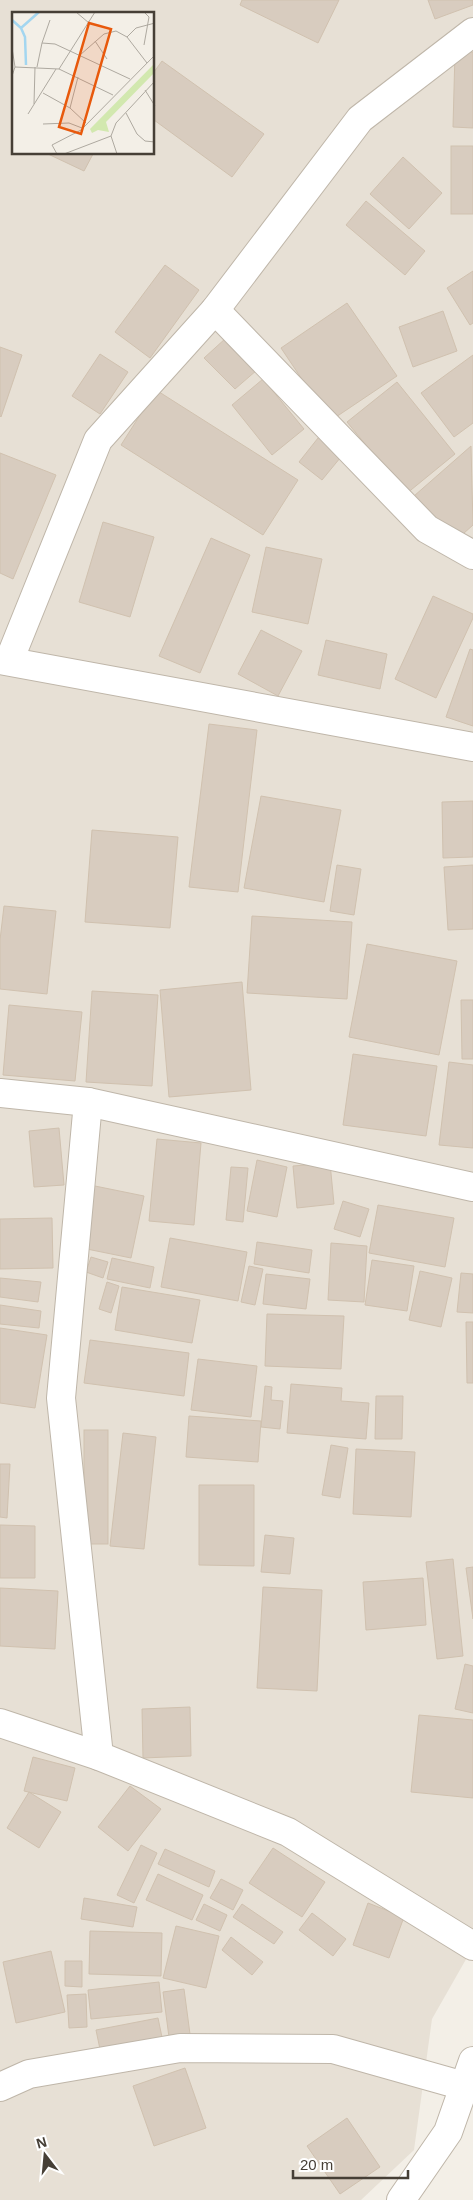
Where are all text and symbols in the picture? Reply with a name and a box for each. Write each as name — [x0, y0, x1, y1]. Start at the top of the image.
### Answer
inset map — [12, 12, 155, 155]
north arrow — [20, 2130, 70, 2180]
text: N — [34, 2133, 48, 2152]
scale bar — [293, 2148, 408, 2180]
text: 20 m — [300, 2156, 333, 2173]

